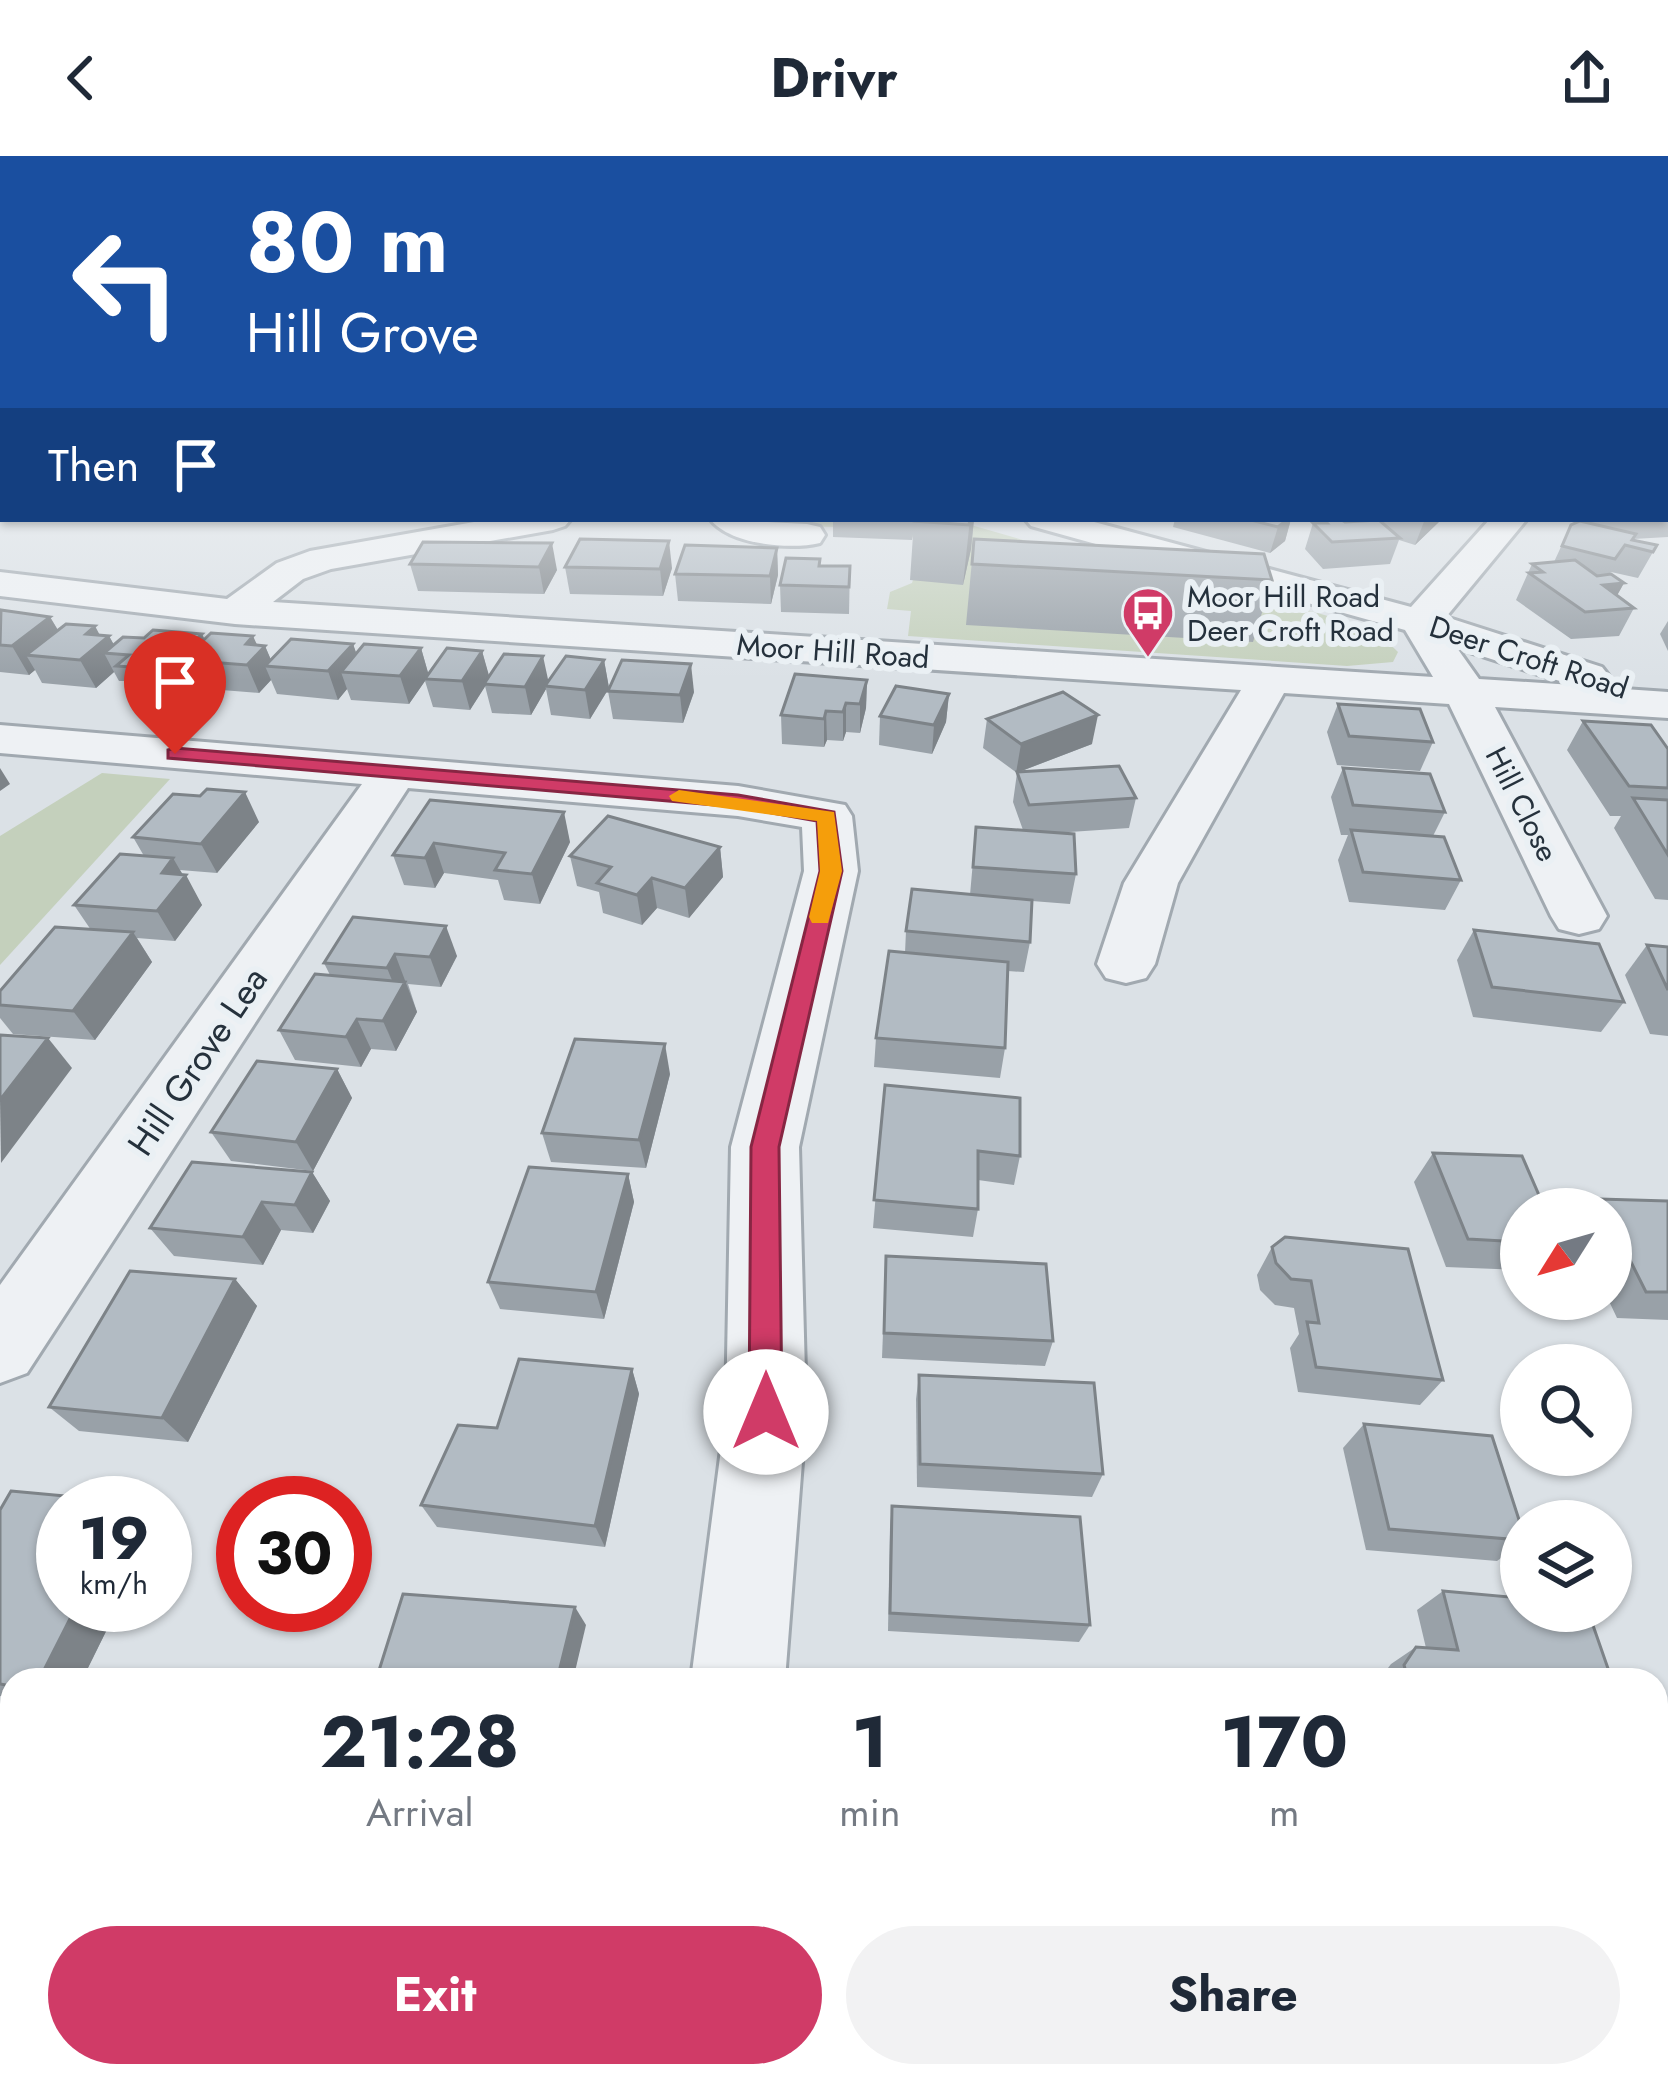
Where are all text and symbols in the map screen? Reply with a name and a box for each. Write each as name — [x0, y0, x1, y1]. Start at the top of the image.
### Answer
text: Drivr — [770, 39, 898, 117]
icon: back — [48, 45, 114, 111]
icon: share — [1554, 45, 1620, 111]
text: 80 m — [246, 182, 448, 304]
icon: left — [48, 204, 204, 360]
text: Hill Grove — [246, 294, 479, 372]
icon: arrive — [163, 432, 229, 498]
text: Then — [48, 433, 139, 498]
place label: Moor Hill Road Deer Croft Road — [1187, 575, 1394, 652]
bus stop icon: Moor Hill Road Deer Croft Road — [1120, 585, 1176, 659]
street label: Deer Croft Road — [1424, 605, 1634, 709]
street label: Moor Hill Road — [735, 623, 931, 679]
pin — [124, 631, 226, 754]
icon: arrive — [142, 649, 208, 715]
street label: Hill Close — [1475, 739, 1569, 869]
street label: Hill Grove Lea — [114, 956, 280, 1166]
north arrow — [1500, 1188, 1632, 1320]
map controls — [1500, 1188, 1632, 1632]
button: search — [1500, 1344, 1632, 1476]
position arrow — [703, 1349, 829, 1475]
speed limit sign: 30 — [216, 1476, 372, 1632]
text: 19 — [79, 1495, 149, 1582]
button: layers — [1500, 1500, 1632, 1632]
text: km/h — [80, 1562, 148, 1605]
text: 21:28 — [320, 1690, 519, 1794]
text: 1 — [852, 1690, 888, 1794]
text: 170 — [1220, 1690, 1348, 1794]
text: Arrival — [366, 1784, 473, 1841]
text: min — [839, 1784, 900, 1841]
text: m — [1269, 1784, 1299, 1841]
button: Exit — [48, 1926, 822, 2064]
button: Share — [846, 1926, 1620, 2064]

